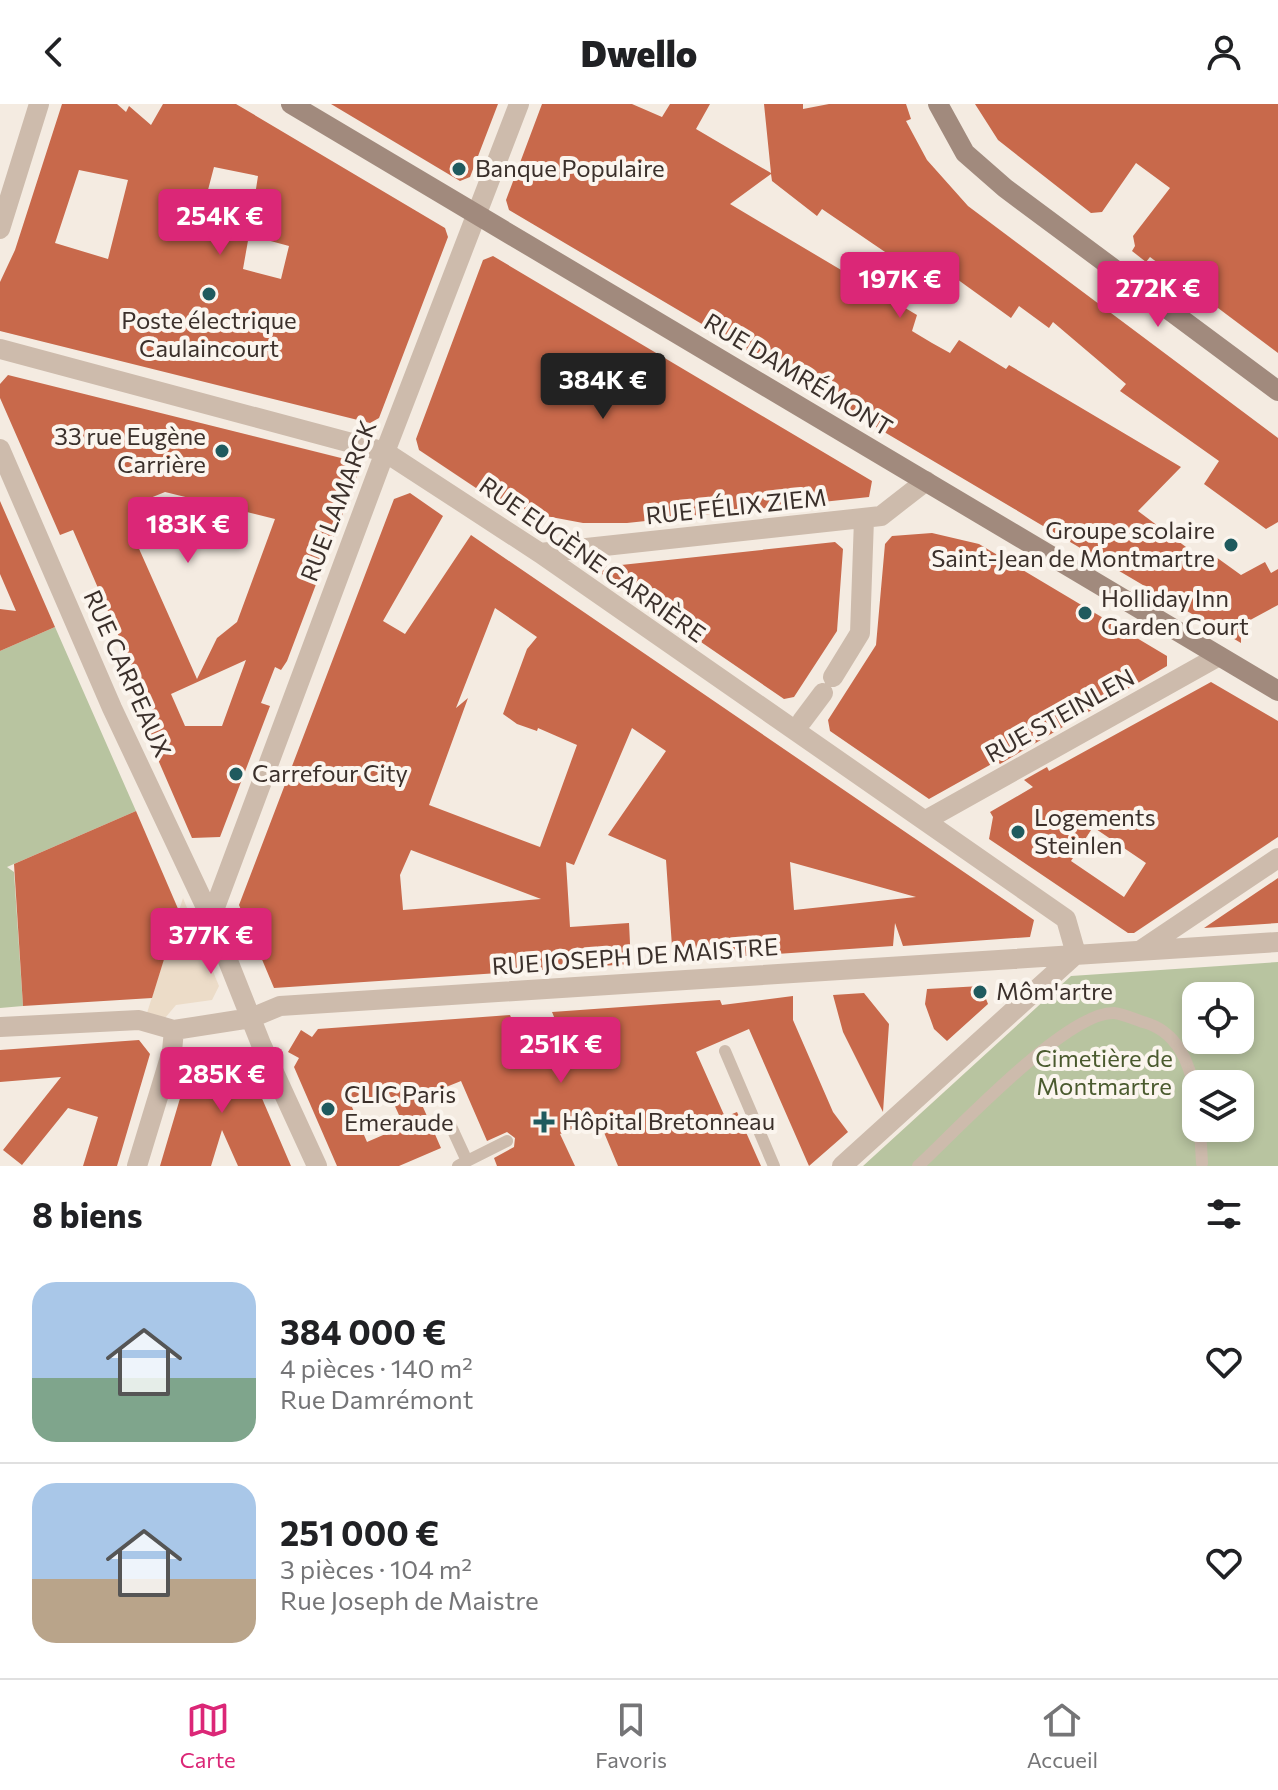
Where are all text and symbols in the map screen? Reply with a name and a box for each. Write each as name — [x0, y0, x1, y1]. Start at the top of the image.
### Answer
icon: back — [32, 30, 76, 74]
text: Dwello — [581, 30, 697, 74]
icon: person — [1202, 30, 1246, 74]
place label: Banque Populaire — [475, 153, 665, 182]
marker: Banque Populaire — [450, 160, 468, 178]
pin: 254K € — [155, 189, 285, 257]
text: 254K € — [176, 199, 264, 230]
pin: 197K € — [835, 252, 965, 320]
pin: 272K € — [1093, 261, 1223, 329]
text: 197K € — [858, 262, 942, 293]
text: 272K € — [1115, 271, 1201, 302]
marker: Poste électrique Caulaincourt — [200, 285, 218, 303]
place label: Poste électrique Caulaincourt — [121, 305, 297, 362]
street label: RUE DAMRÉMONT — [699, 306, 898, 441]
pin: 384K € — [538, 353, 668, 421]
text: 384K € — [559, 363, 647, 394]
street label: RUE LAMARCK — [294, 416, 382, 585]
place label: 33 rue Eugène Carrière — [54, 421, 206, 478]
marker: 33 rue Eugène Carrière — [213, 442, 231, 460]
street label: RUE EUGÈNE CARRIÈRE — [474, 470, 711, 648]
street label: RUE FÉLIX ZIEM — [644, 482, 828, 529]
pin: 183K € — [123, 497, 253, 565]
text: 183K € — [146, 507, 230, 538]
place label: Groupe scolaire Saint-Jean de Montmartre — [931, 515, 1215, 572]
marker: Groupe scolaire Saint-Jean de Montmartre — [1222, 536, 1240, 554]
place label: Holliday Inn Garden Court — [1101, 583, 1249, 640]
street label: RUE CARPEAUX — [79, 585, 178, 762]
marker: Holliday Inn Garden Court — [1076, 604, 1094, 622]
street label: RUE STEINLEN — [980, 662, 1139, 768]
place label: Carrefour City — [252, 758, 408, 787]
marker: Carrefour City — [227, 765, 245, 783]
place label: Logements Steinlen — [1034, 802, 1156, 859]
marker: Logements Steinlen — [1009, 823, 1027, 841]
pin: 377K € — [146, 908, 276, 976]
text: 377K € — [169, 918, 253, 949]
street label: RUE JOSEPH DE MAISTRE — [491, 931, 779, 980]
place label: Môm'artre — [996, 976, 1113, 1005]
map controls — [1182, 982, 1254, 1142]
button: locate — [1182, 982, 1254, 1054]
marker: Môm'artre — [971, 983, 989, 1001]
pin: 251K € — [496, 1017, 626, 1085]
text: 251K € — [519, 1027, 603, 1058]
park label: Cimetière de Montmartre — [1035, 1043, 1173, 1100]
pin: 285K € — [157, 1047, 287, 1115]
text: 285K € — [178, 1057, 266, 1088]
button: layers — [1182, 1070, 1254, 1142]
place label: CLIC Paris Emeraude — [344, 1079, 456, 1136]
marker: CLIC Paris Emeraude — [319, 1100, 337, 1118]
place label: Hôpital Bretonneau — [562, 1106, 775, 1135]
marker: Hôpital Bretonneau — [533, 1111, 555, 1133]
icon: filters — [1202, 1192, 1246, 1236]
text: 8 biens — [32, 1193, 143, 1235]
text: 384 000 € — [280, 1310, 446, 1352]
icon: home — [96, 1314, 192, 1410]
icon: heart — [1202, 1340, 1246, 1384]
text: 4 pièces · 140 m² — [280, 1352, 473, 1383]
text: Rue Damrémont — [280, 1383, 473, 1414]
text: 251 000 € — [280, 1511, 439, 1553]
icon: home — [96, 1515, 192, 1611]
icon: heart — [1202, 1541, 1246, 1585]
text: 3 pièces · 104 m² — [280, 1553, 472, 1584]
text: Rue Joseph de Maistre — [280, 1584, 539, 1615]
tab: Carte — [180, 1698, 236, 1773]
tab: Favoris — [595, 1698, 667, 1773]
tab: Accueil — [1027, 1698, 1098, 1773]

